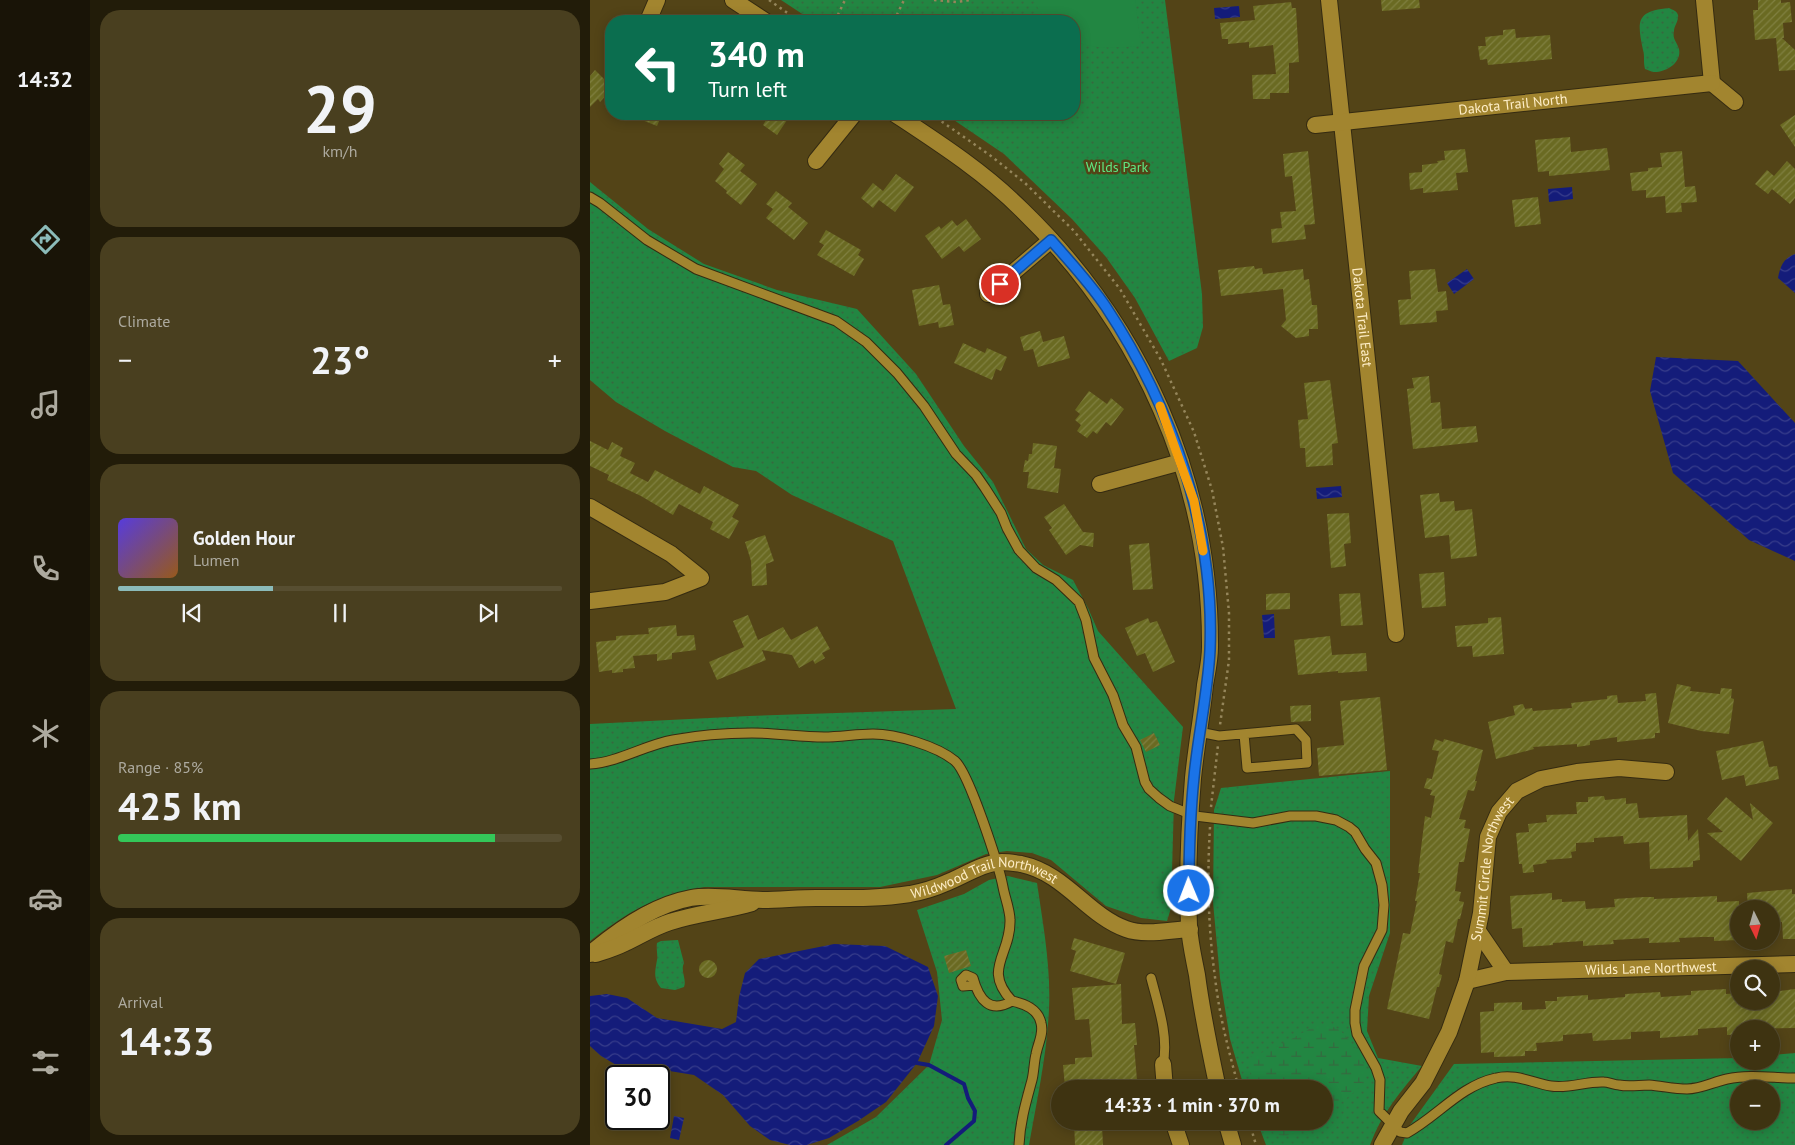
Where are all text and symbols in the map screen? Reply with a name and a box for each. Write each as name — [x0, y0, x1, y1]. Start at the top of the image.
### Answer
text: 340 m — [708, 31, 805, 77]
icon: left — [625, 35, 690, 100]
text: 14:32 — [17, 65, 73, 93]
text: 29 — [303, 66, 377, 150]
text: Turn left — [708, 75, 787, 103]
street label: Dakota Trail North — [1458, 89, 1568, 119]
text: km/h — [322, 141, 358, 161]
park label: Wilds Park — [1086, 158, 1148, 176]
icon: directions — [28, 222, 63, 257]
pin — [979, 263, 1021, 305]
street label: Dakota Trail East — [1348, 267, 1377, 368]
icon: arrive — [986, 270, 1014, 298]
text: Climate — [118, 311, 170, 331]
text: 23° — [310, 335, 370, 384]
text: − — [118, 341, 132, 378]
text: + — [548, 341, 562, 378]
icon: music — [28, 387, 63, 422]
text: Golden Hour — [193, 526, 295, 550]
text: Lumen — [193, 550, 239, 570]
icon: phone — [28, 551, 63, 586]
icon: previous — [178, 599, 206, 627]
icon: pause — [326, 599, 354, 627]
icon: next — [474, 599, 502, 627]
icon: climate — [28, 716, 63, 751]
text: Range · 85% — [118, 757, 203, 777]
text: 425 km — [118, 781, 242, 830]
street label: Summit Circle Northwest — [1466, 792, 1518, 943]
street label: Wildwood Trail Northwest — [909, 853, 1062, 903]
position arrow — [1162, 864, 1214, 916]
icon: car — [28, 881, 63, 916]
north arrow — [1730, 900, 1780, 950]
map controls — [1730, 900, 1780, 1130]
street label: Wilds Lane Northwest — [1585, 957, 1717, 979]
button: search — [1730, 960, 1780, 1010]
text: Arrival — [118, 992, 163, 1012]
text: 14:33 — [118, 1016, 214, 1065]
button: + — [1730, 1020, 1780, 1070]
icon: filters — [28, 1045, 63, 1080]
speed limit sign: 30 — [605, 1065, 670, 1130]
button: − — [1730, 1080, 1780, 1130]
text: 14:33 · 1 min · 370 m — [1104, 1093, 1280, 1117]

